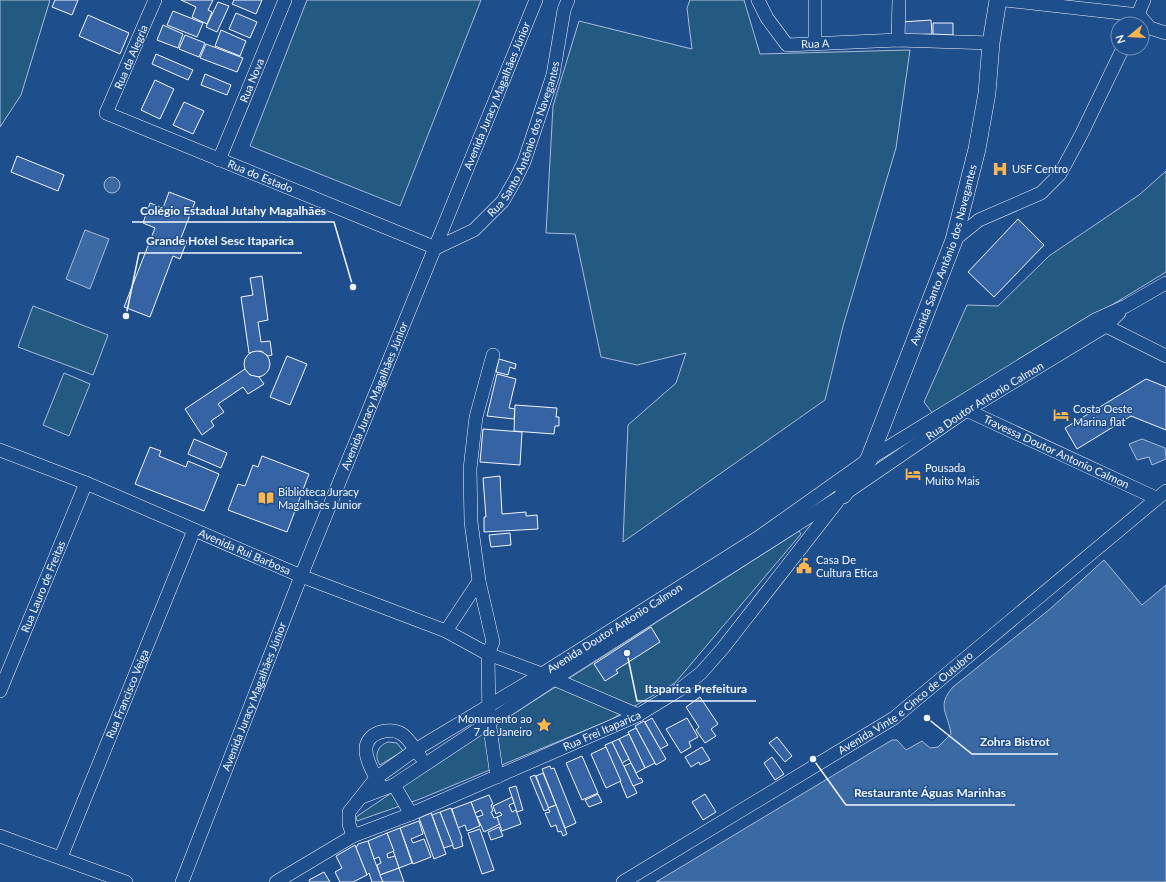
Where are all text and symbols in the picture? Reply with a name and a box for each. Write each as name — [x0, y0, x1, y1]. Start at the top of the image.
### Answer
north arrow — [1110, 16, 1150, 56]
street label: Avenida Juracy Magalhães Júnior — [461, 20, 532, 171]
street label: Rua da Alegria — [111, 23, 150, 91]
text: N — [1113, 33, 1128, 45]
street label: Rua A — [801, 36, 830, 50]
street label: Rua Nova — [236, 56, 266, 104]
street label: Rua Santo Antônio dos Navegantes — [484, 60, 561, 219]
street label: Rua do Estado — [226, 157, 295, 195]
hospital icon: USF Centro — [991, 160, 1009, 178]
place label: USF Centro — [1012, 162, 1068, 175]
street label: Avenida Santo Antônio dos Navegantes — [907, 163, 979, 347]
callout: Colégio Estadual Jutahy Magalhães — [132, 198, 334, 222]
text: Colégio Estadual Jutahy Magalhães — [140, 203, 326, 218]
callout: Grande Hotel Sesc Itaparica — [139, 229, 302, 253]
text: Grande Hotel Sesc Itaparica — [146, 233, 294, 248]
street label: Avenida Juracy Magalhães Júnior — [338, 320, 410, 471]
street label: Rua Doutor Antonio Calmon — [923, 358, 1046, 442]
place label: Costa Oeste Marina flat — [1073, 402, 1133, 428]
hotel icon: Costa Oeste Marina flat — [1052, 406, 1070, 424]
street label: Travessa Doutor Antonio Calmon — [982, 412, 1132, 491]
place label: Pousada Muito Mais — [925, 461, 980, 487]
hotel icon: Pousada Muito Mais — [904, 465, 922, 483]
place label: Biblioteca Juracy Magalhães Junior — [278, 485, 362, 511]
library icon: Biblioteca Juracy Magalhães Junior — [257, 489, 275, 507]
street label: Avenida Rui Barbosa — [197, 526, 293, 577]
street label: Rua Lauro de Freitas — [18, 538, 68, 634]
place label: Casa De Cultura Etica — [816, 553, 878, 579]
public building icon: Casa De Cultura Etica — [795, 557, 813, 575]
street label: Avenida Doutor Antonio Calmon — [544, 580, 684, 675]
street label: Avenida Juracy Magalhães Júnior — [219, 620, 288, 773]
street label: Rua Francisco Veiga — [103, 647, 151, 740]
street label: Avenida Vinte e Cinco de Outubro — [835, 648, 975, 756]
callout: Itaparica Prefeitura — [637, 677, 756, 701]
text: Itaparica Prefeitura — [645, 681, 747, 696]
street label: Rua Frei Itaparica — [561, 708, 642, 753]
place label: Monumento ao 7 de Janeiro — [458, 712, 532, 738]
place icon: Monumento ao 7 de Janeiro — [535, 716, 553, 734]
callout: Zohra Bistrot — [972, 730, 1058, 754]
text: Zohra Bistrot — [980, 734, 1051, 749]
callout: Restaurante Águas Marinhas — [846, 781, 1015, 805]
text: Restaurante Águas Marinhas — [854, 785, 1006, 800]

